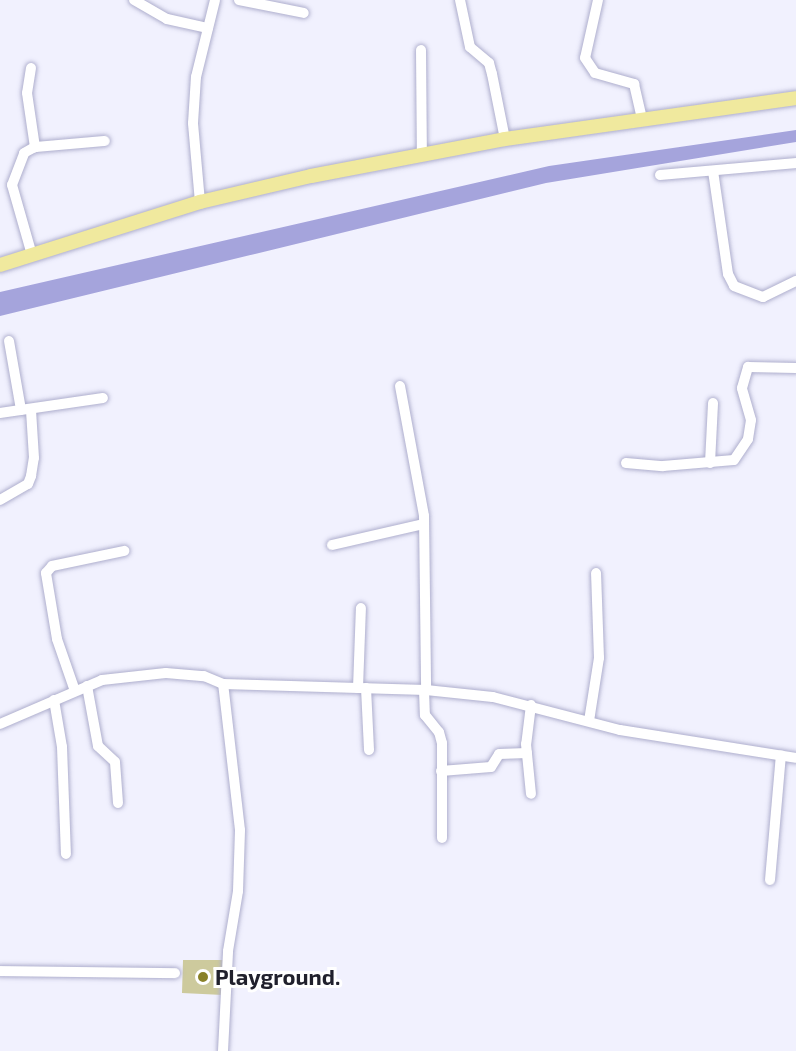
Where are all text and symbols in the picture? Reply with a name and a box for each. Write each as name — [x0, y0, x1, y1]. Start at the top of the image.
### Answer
place label: Playground. — [215, 964, 340, 990]
marker: Playground. — [196, 970, 210, 984]

